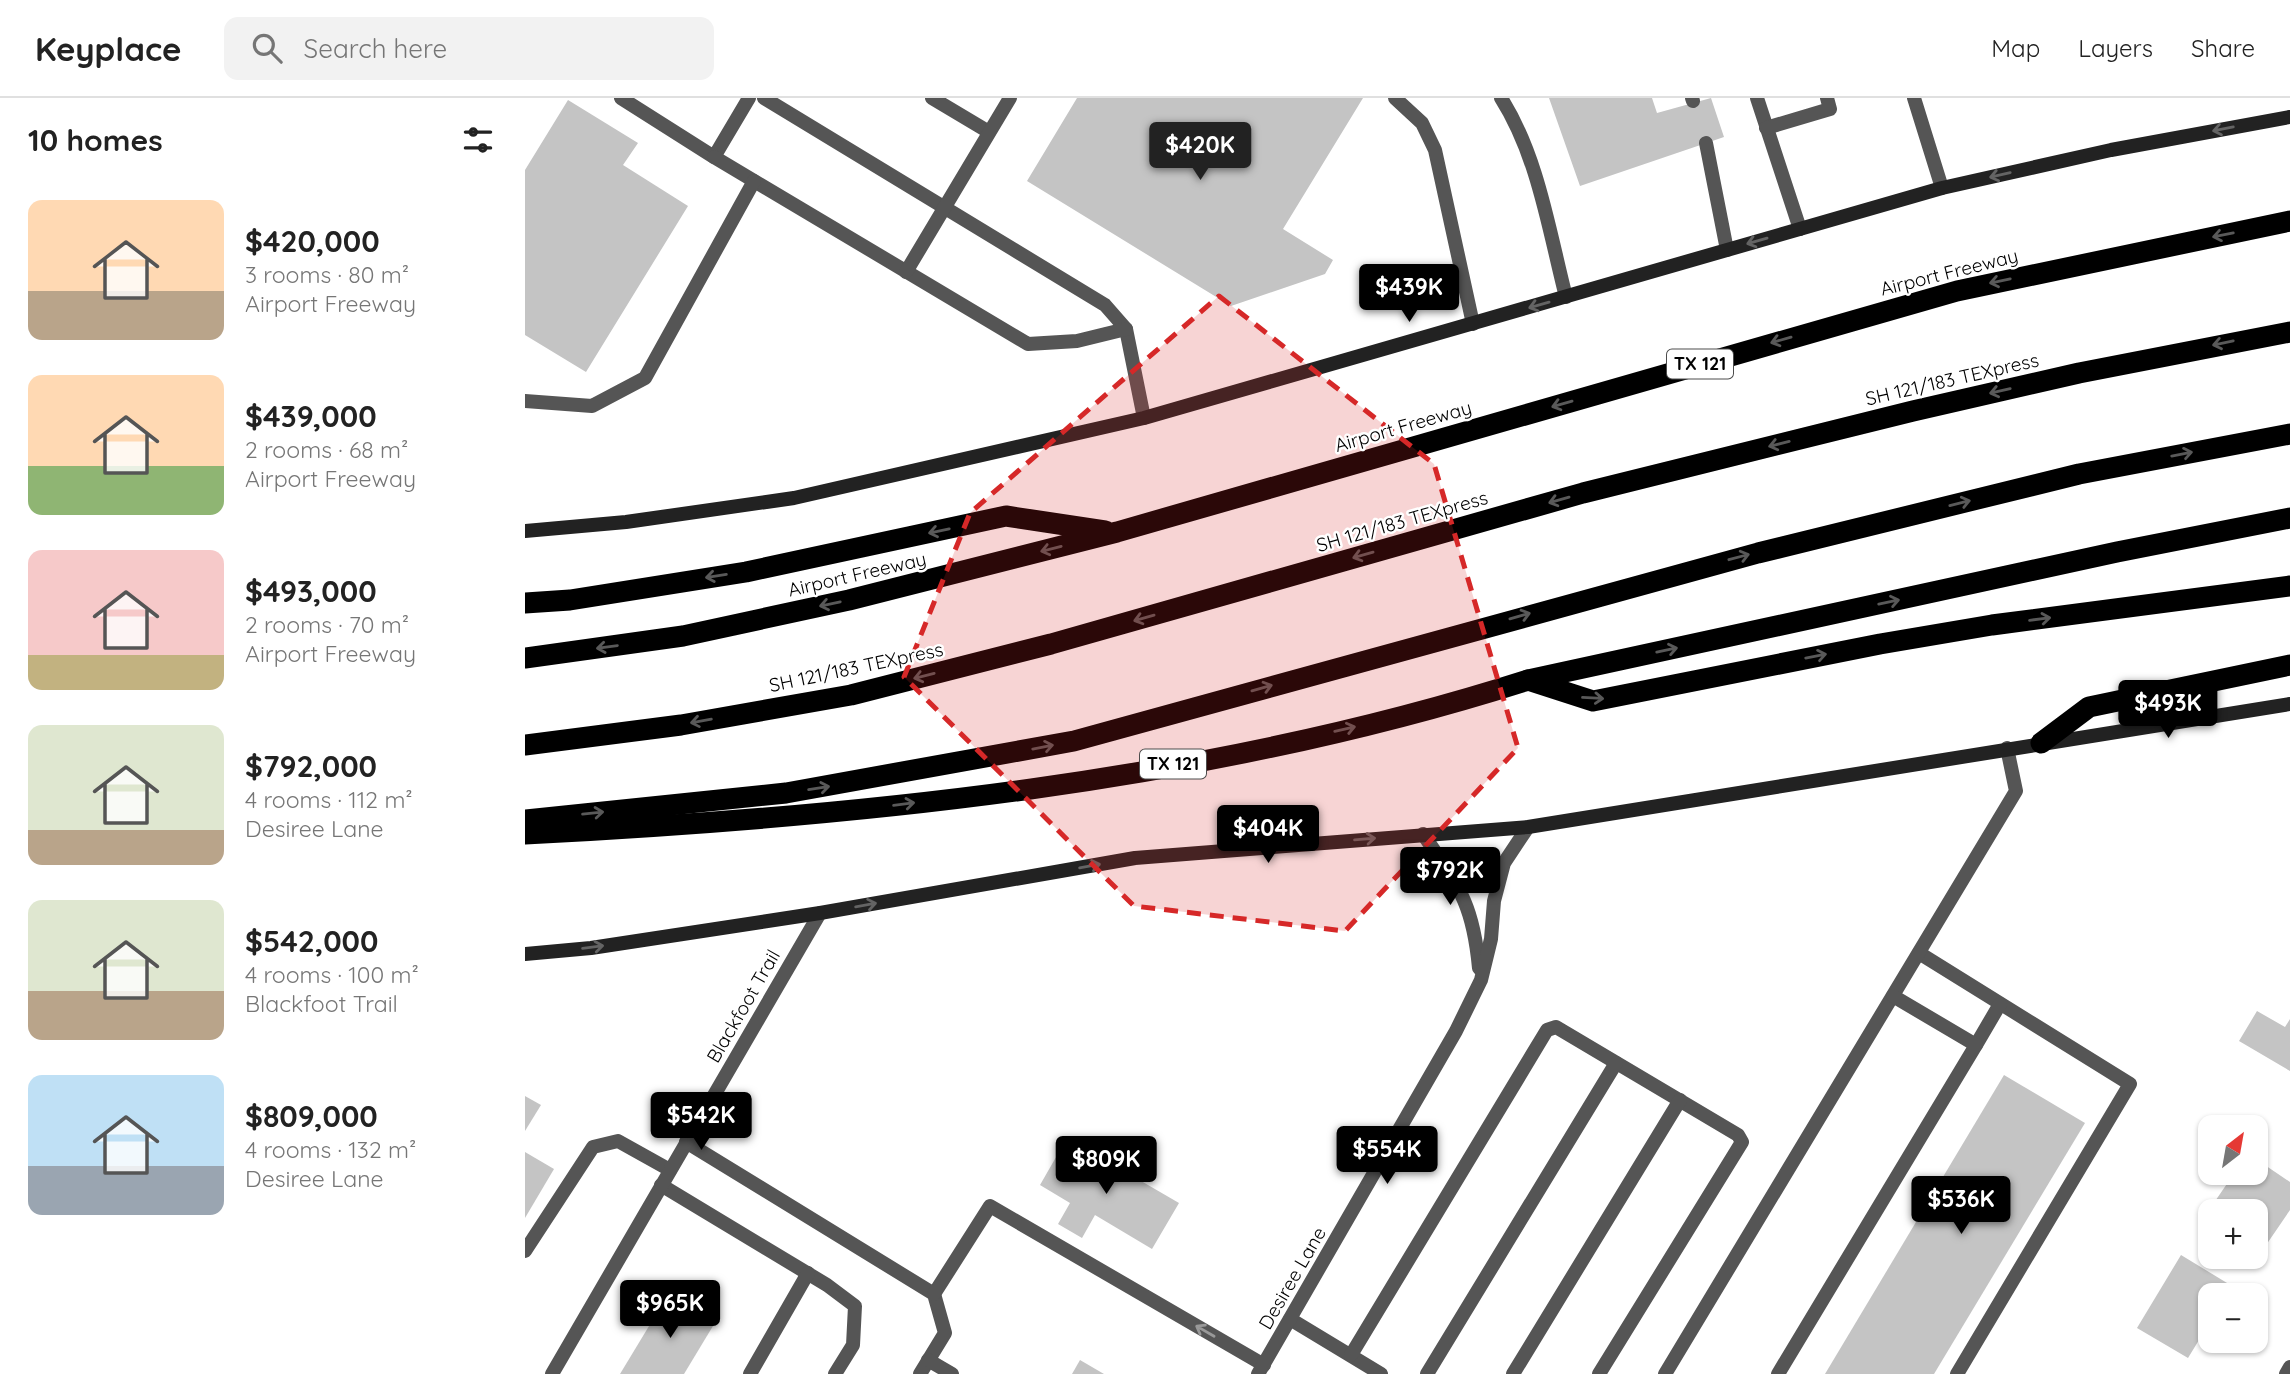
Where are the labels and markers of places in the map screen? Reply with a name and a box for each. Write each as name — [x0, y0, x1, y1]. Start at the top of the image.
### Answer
pin: $420K — [1151, 122, 1249, 182]
pin: $439K — [1360, 264, 1458, 324]
pin: $493K — [2119, 680, 2217, 740]
pin: $404K — [1219, 806, 1317, 865]
pin: $792K — [1401, 848, 1499, 907]
pin: $542K — [652, 1093, 750, 1152]
pin: $554K — [1338, 1126, 1436, 1186]
pin: $809K — [1057, 1136, 1155, 1196]
pin: $536K — [1912, 1176, 2010, 1236]
pin: $965K — [621, 1280, 719, 1340]

